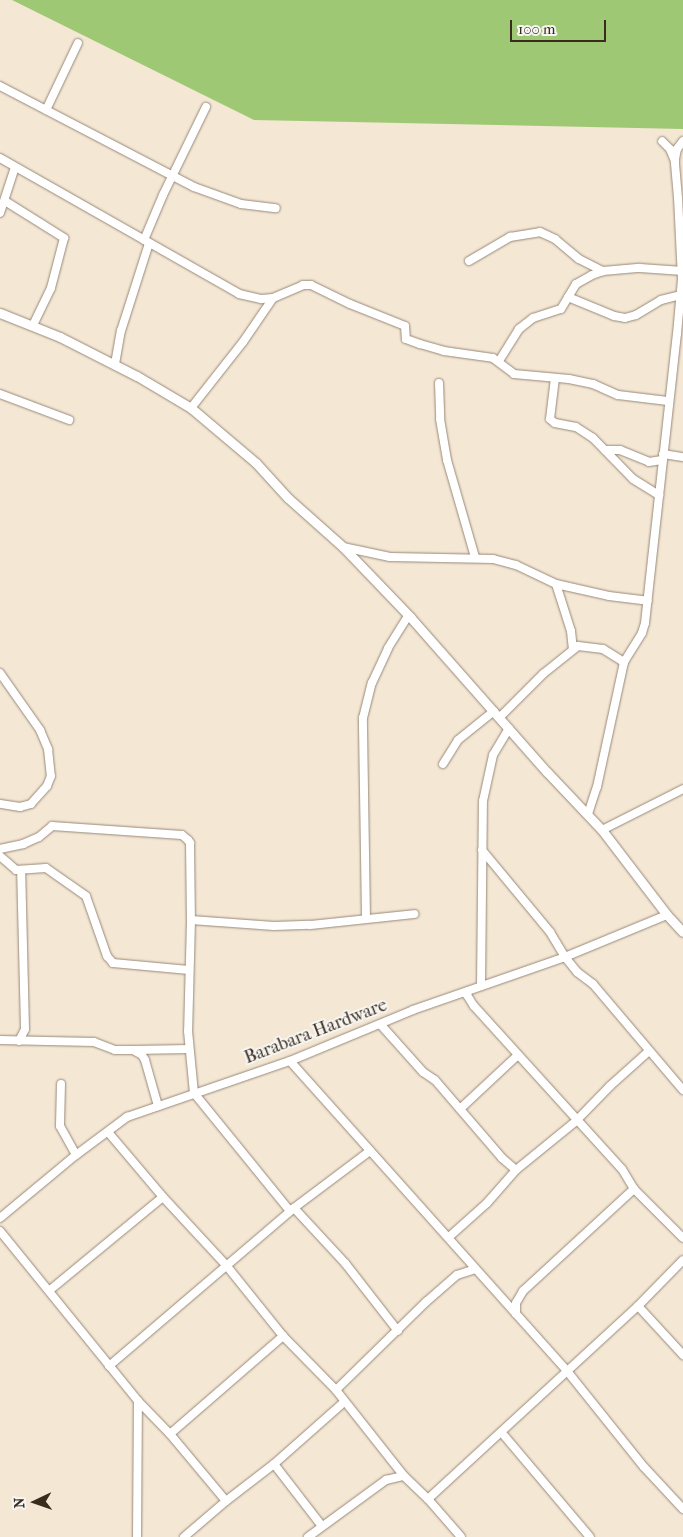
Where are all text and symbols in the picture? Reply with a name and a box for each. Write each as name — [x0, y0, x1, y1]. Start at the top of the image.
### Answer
scale bar — [513, 10, 609, 42]
text: 100 m — [518, 20, 556, 38]
street label: Barabara Hardware — [242, 995, 390, 1069]
north arrow — [10, 1477, 60, 1527]
text: N — [11, 1497, 28, 1509]

